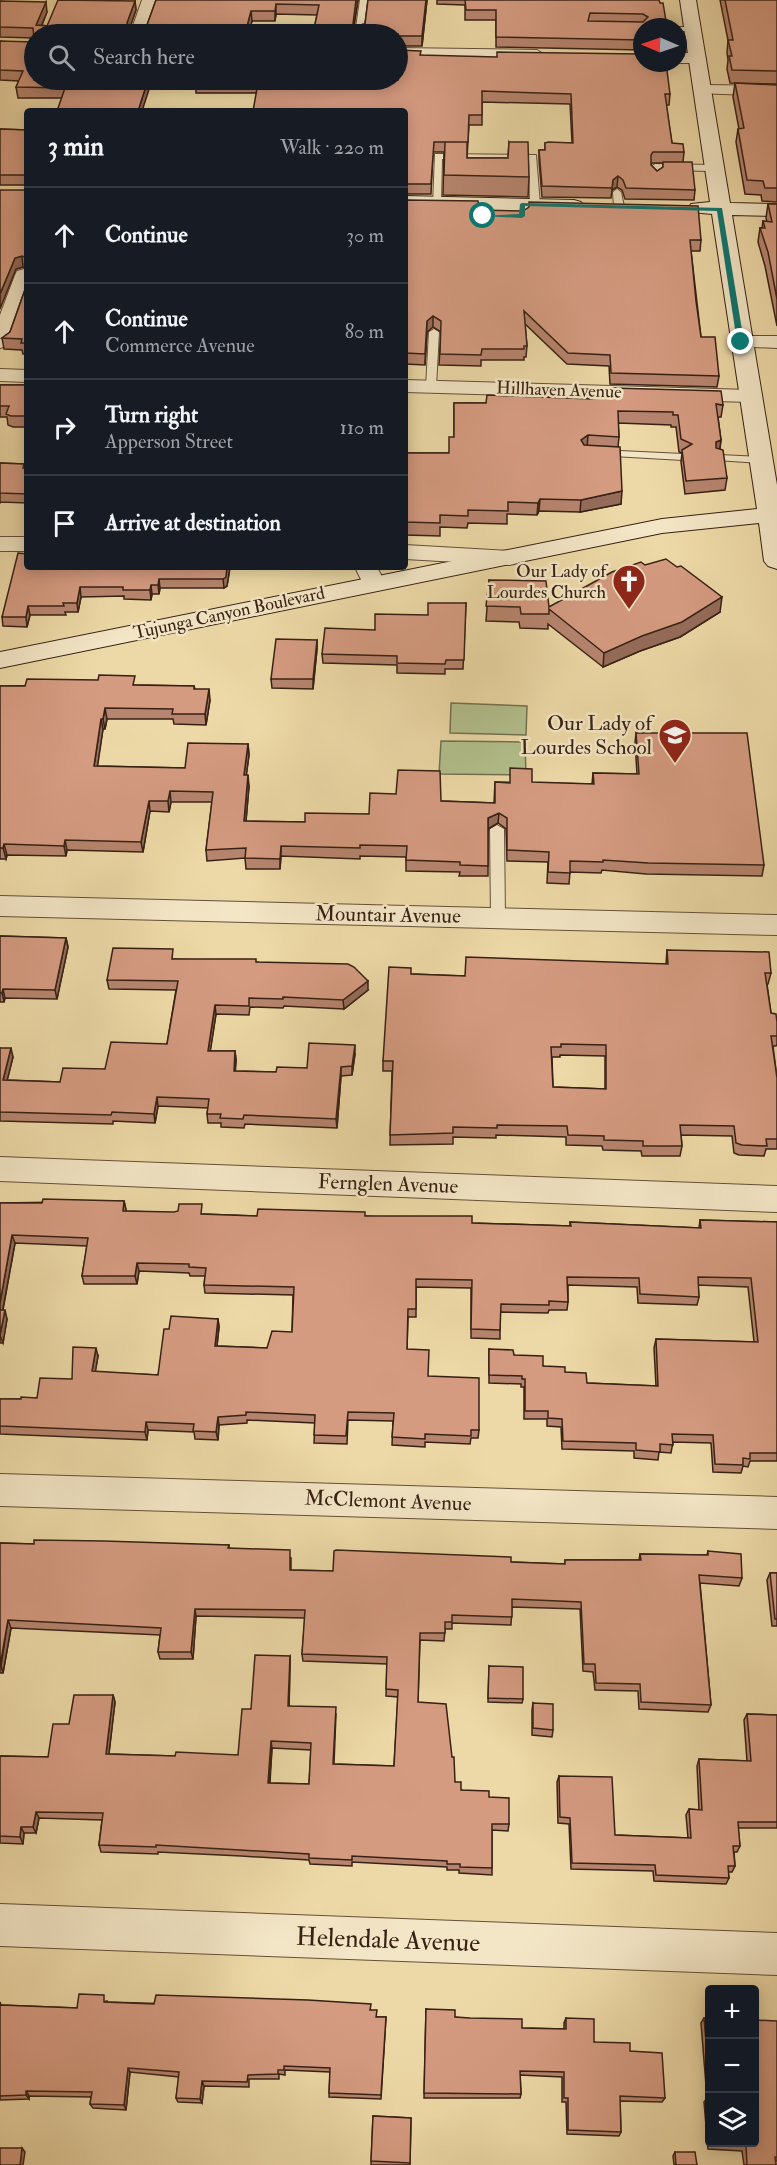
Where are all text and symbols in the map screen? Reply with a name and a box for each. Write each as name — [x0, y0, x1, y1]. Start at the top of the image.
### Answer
north arrow — [633, 18, 687, 72]
search box — [24, 24, 408, 90]
icon: search — [45, 41, 78, 74]
text: Search here — [93, 43, 195, 71]
text: 3 min — [48, 131, 104, 163]
text: Walk · 220 m — [280, 135, 384, 160]
route start — [469, 202, 495, 228]
icon: ahead — [48, 219, 81, 252]
text: Continue — [105, 221, 188, 249]
text: 30 m — [346, 223, 384, 248]
text: Continue — [105, 305, 188, 333]
icon: ahead — [48, 315, 81, 348]
text: 80 m — [345, 319, 384, 344]
route end — [727, 328, 753, 354]
text: Commerce Avenue — [105, 333, 255, 358]
street label: Hillhaven Avenue — [496, 376, 623, 404]
text: Turn right — [105, 401, 198, 429]
icon: right — [48, 411, 81, 444]
text: 110 m — [340, 415, 384, 440]
text: Apperson Street — [105, 429, 233, 454]
icon: arrive — [48, 507, 81, 540]
text: Arrive at destination — [105, 509, 281, 537]
place label: Our Lady of Lourdes Church — [487, 560, 609, 604]
church icon: Our Lady of Lourdes Church — [611, 563, 647, 610]
street label: Tujunga Canyon Boulevard — [131, 581, 327, 645]
place label: Our Lady of Lourdes School — [521, 710, 655, 761]
school or university icon: Our Lady of Lourdes School — [657, 717, 693, 764]
street label: Mountair Avenue — [315, 900, 461, 930]
street label: Fernglen Avenue — [317, 1168, 459, 1200]
street label: McClemont Avenue — [304, 1485, 472, 1517]
street label: Helendale Avenue — [295, 1921, 481, 1959]
map controls — [705, 1985, 759, 2147]
button: + — [705, 1985, 759, 2039]
button: − — [705, 2039, 759, 2093]
button: layers — [705, 2093, 759, 2147]

